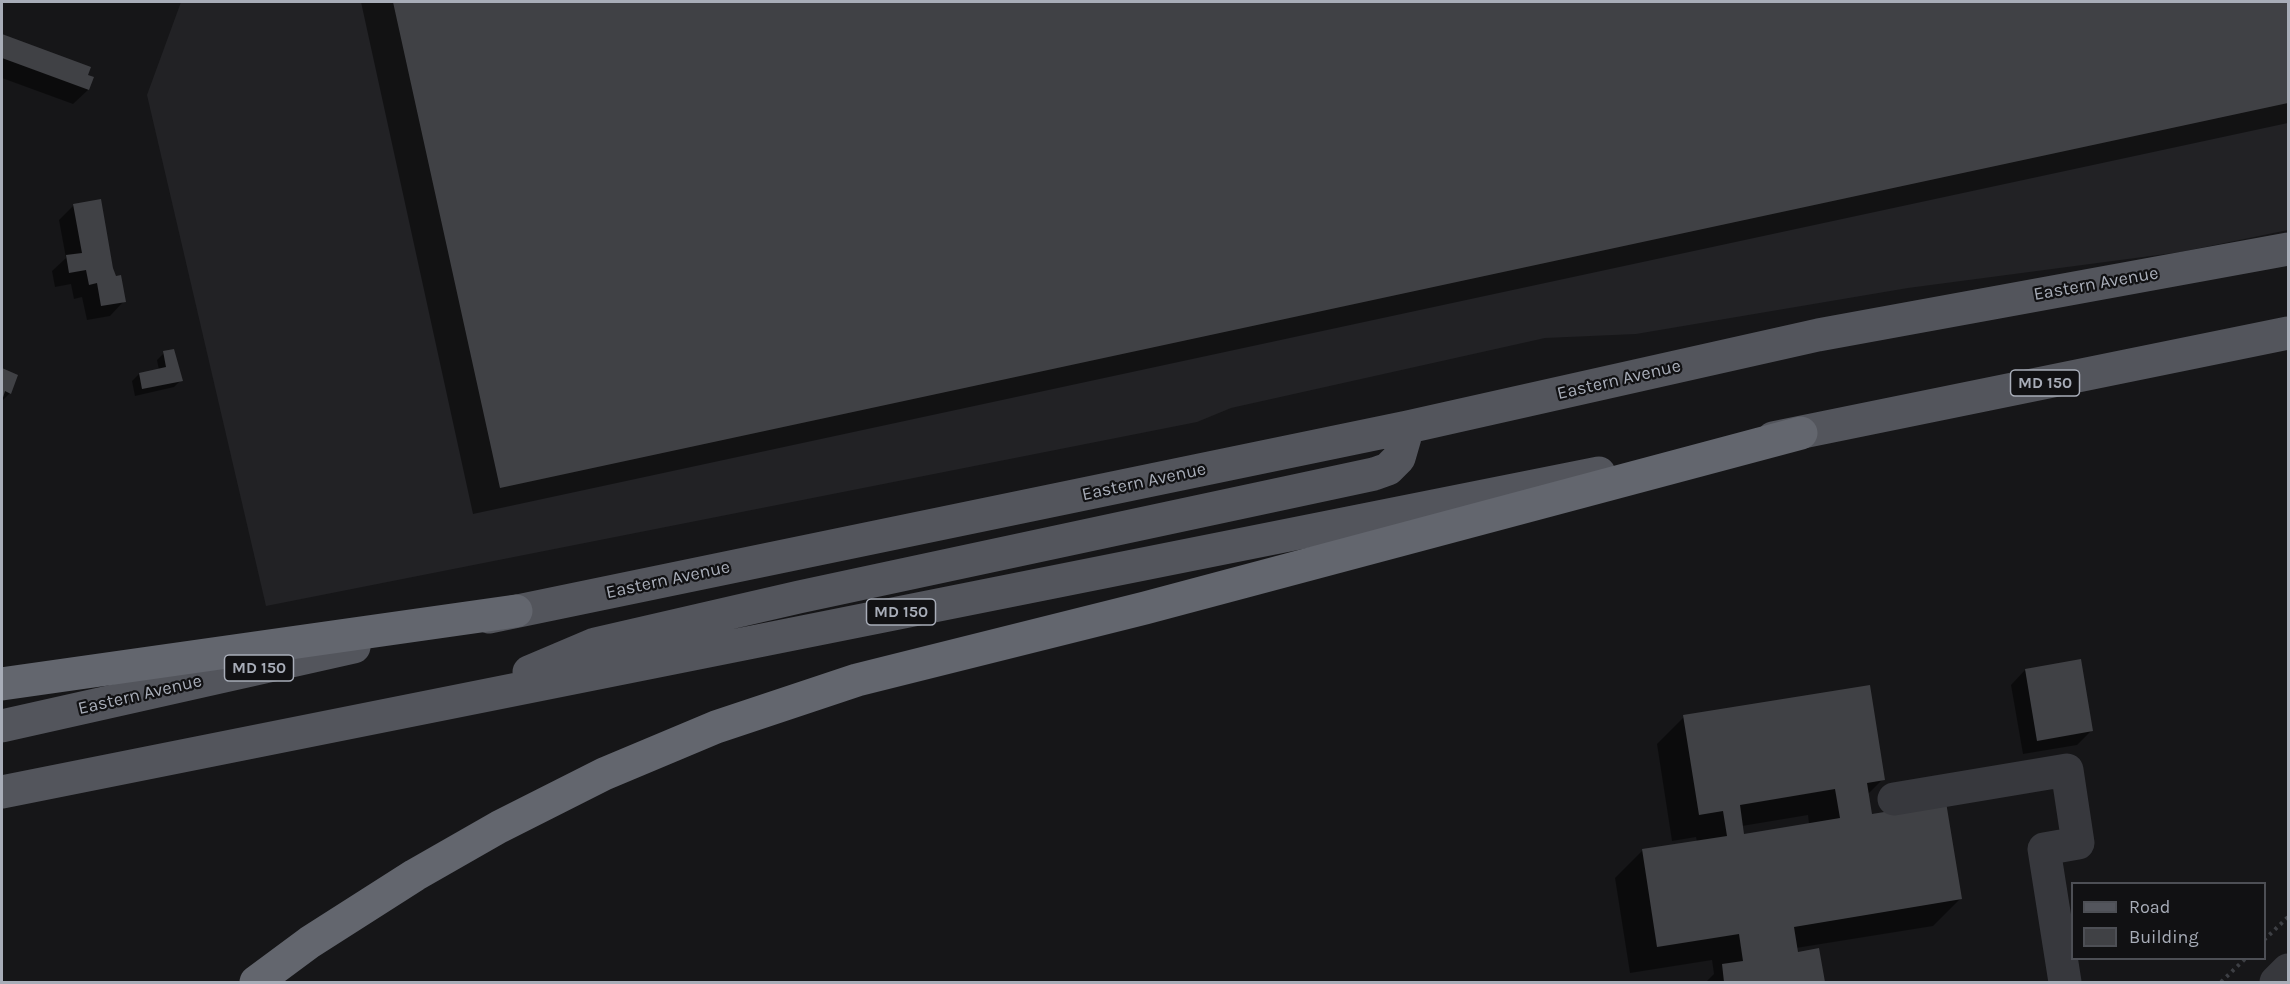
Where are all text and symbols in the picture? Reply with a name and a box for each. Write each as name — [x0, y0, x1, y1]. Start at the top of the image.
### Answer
street label: Eastern Avenue — [2032, 262, 2160, 306]
street label: Eastern Avenue — [1555, 355, 1683, 405]
road number: MD 150 — [2010, 370, 2080, 396]
street label: Eastern Avenue — [1080, 458, 1208, 506]
street label: Eastern Avenue — [604, 556, 732, 604]
road number: MD 150 — [866, 599, 936, 625]
road number: MD 150 — [224, 655, 294, 681]
street label: Eastern Avenue — [76, 670, 204, 720]
legend — [2071, 882, 2266, 960]
text: Road — [2129, 896, 2170, 918]
text: Building — [2129, 926, 2199, 948]

